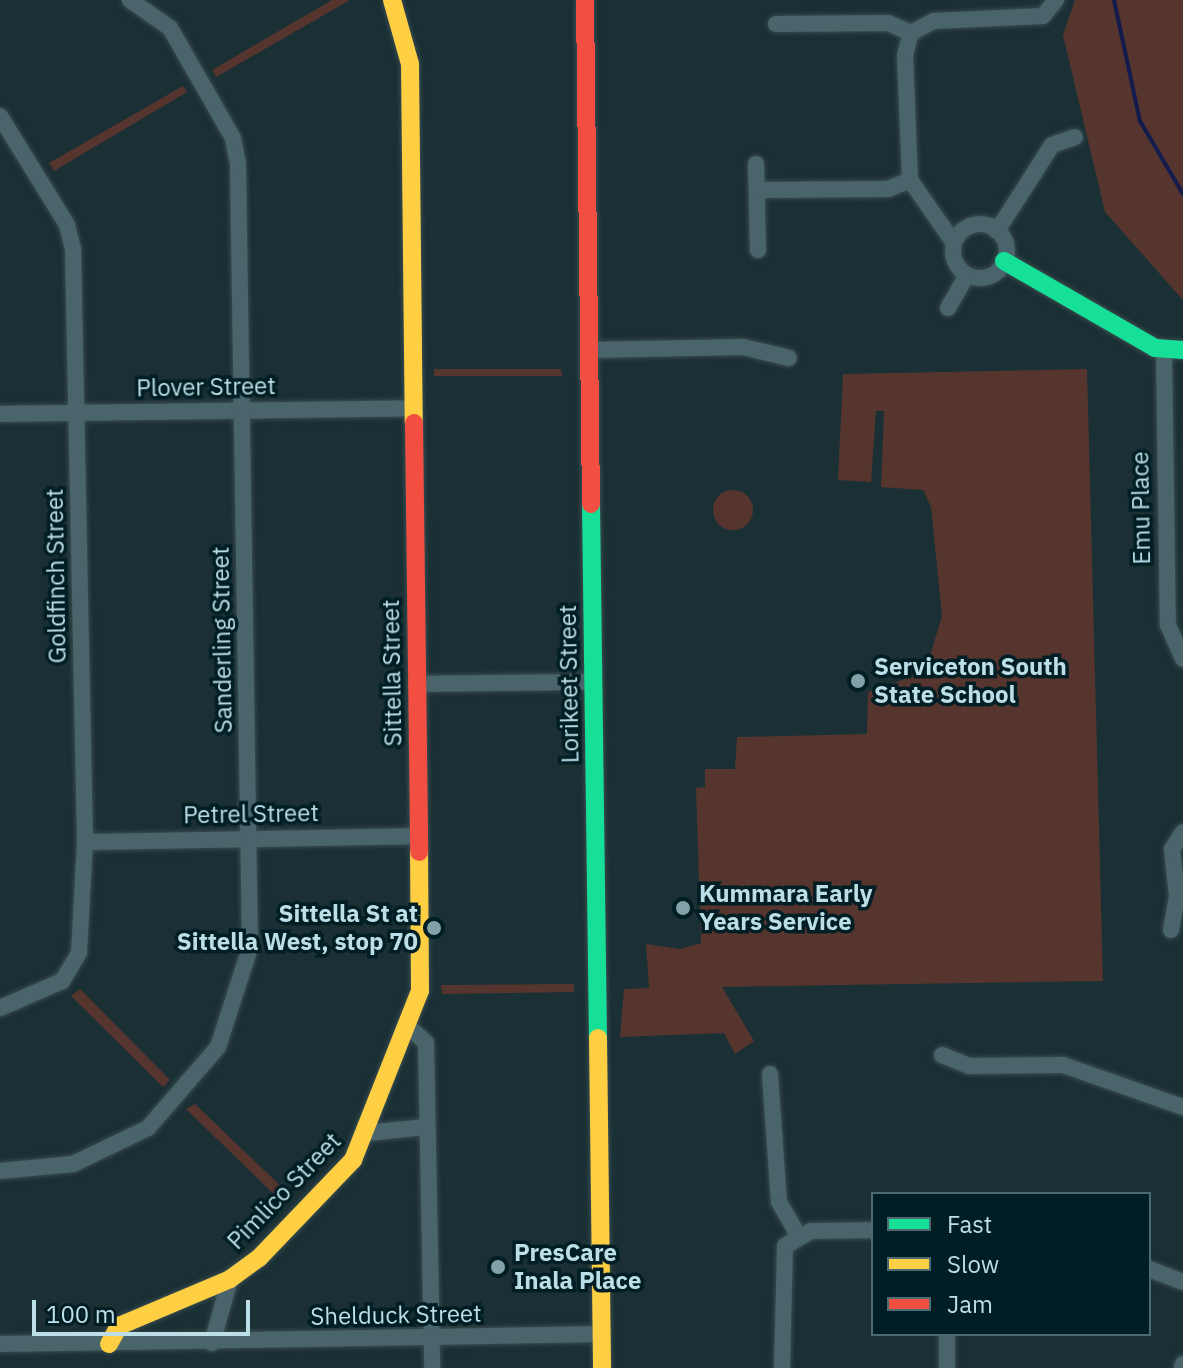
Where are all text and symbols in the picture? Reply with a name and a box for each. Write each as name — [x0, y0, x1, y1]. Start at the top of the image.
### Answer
street label: Plover Street — [136, 371, 276, 403]
street label: Emu Place — [1126, 451, 1156, 565]
street label: Goldfinch Street — [40, 488, 72, 664]
street label: Sanderling Street — [206, 546, 238, 734]
street label: Sittella Street — [376, 599, 408, 747]
street label: Lorikeet Street — [553, 604, 585, 764]
place label: Serviceton South State School — [874, 653, 1067, 709]
marker: Serviceton South State School — [849, 672, 867, 690]
street label: Petrel Street — [183, 798, 319, 830]
place label: Kummara Early Years Service — [699, 880, 873, 936]
marker: Kummara Early Years Service — [674, 899, 692, 917]
place label: Sittella St at Sittella West, stop 70 — [177, 900, 418, 956]
marker: Sittella St at Sittella West, stop 70 — [425, 919, 443, 937]
street label: Pimlico Street — [221, 1127, 347, 1255]
legend — [871, 1192, 1151, 1336]
text: Fast — [947, 1208, 992, 1240]
place label: PresCare Inala Place — [514, 1239, 641, 1295]
text: Slow — [947, 1248, 999, 1280]
marker: PresCare Inala Place — [489, 1258, 507, 1276]
scale bar — [36, 1284, 254, 1334]
text: Jam — [947, 1288, 993, 1320]
text: 100 m — [46, 1298, 116, 1330]
street label: Shelduck Street — [310, 1299, 482, 1331]

